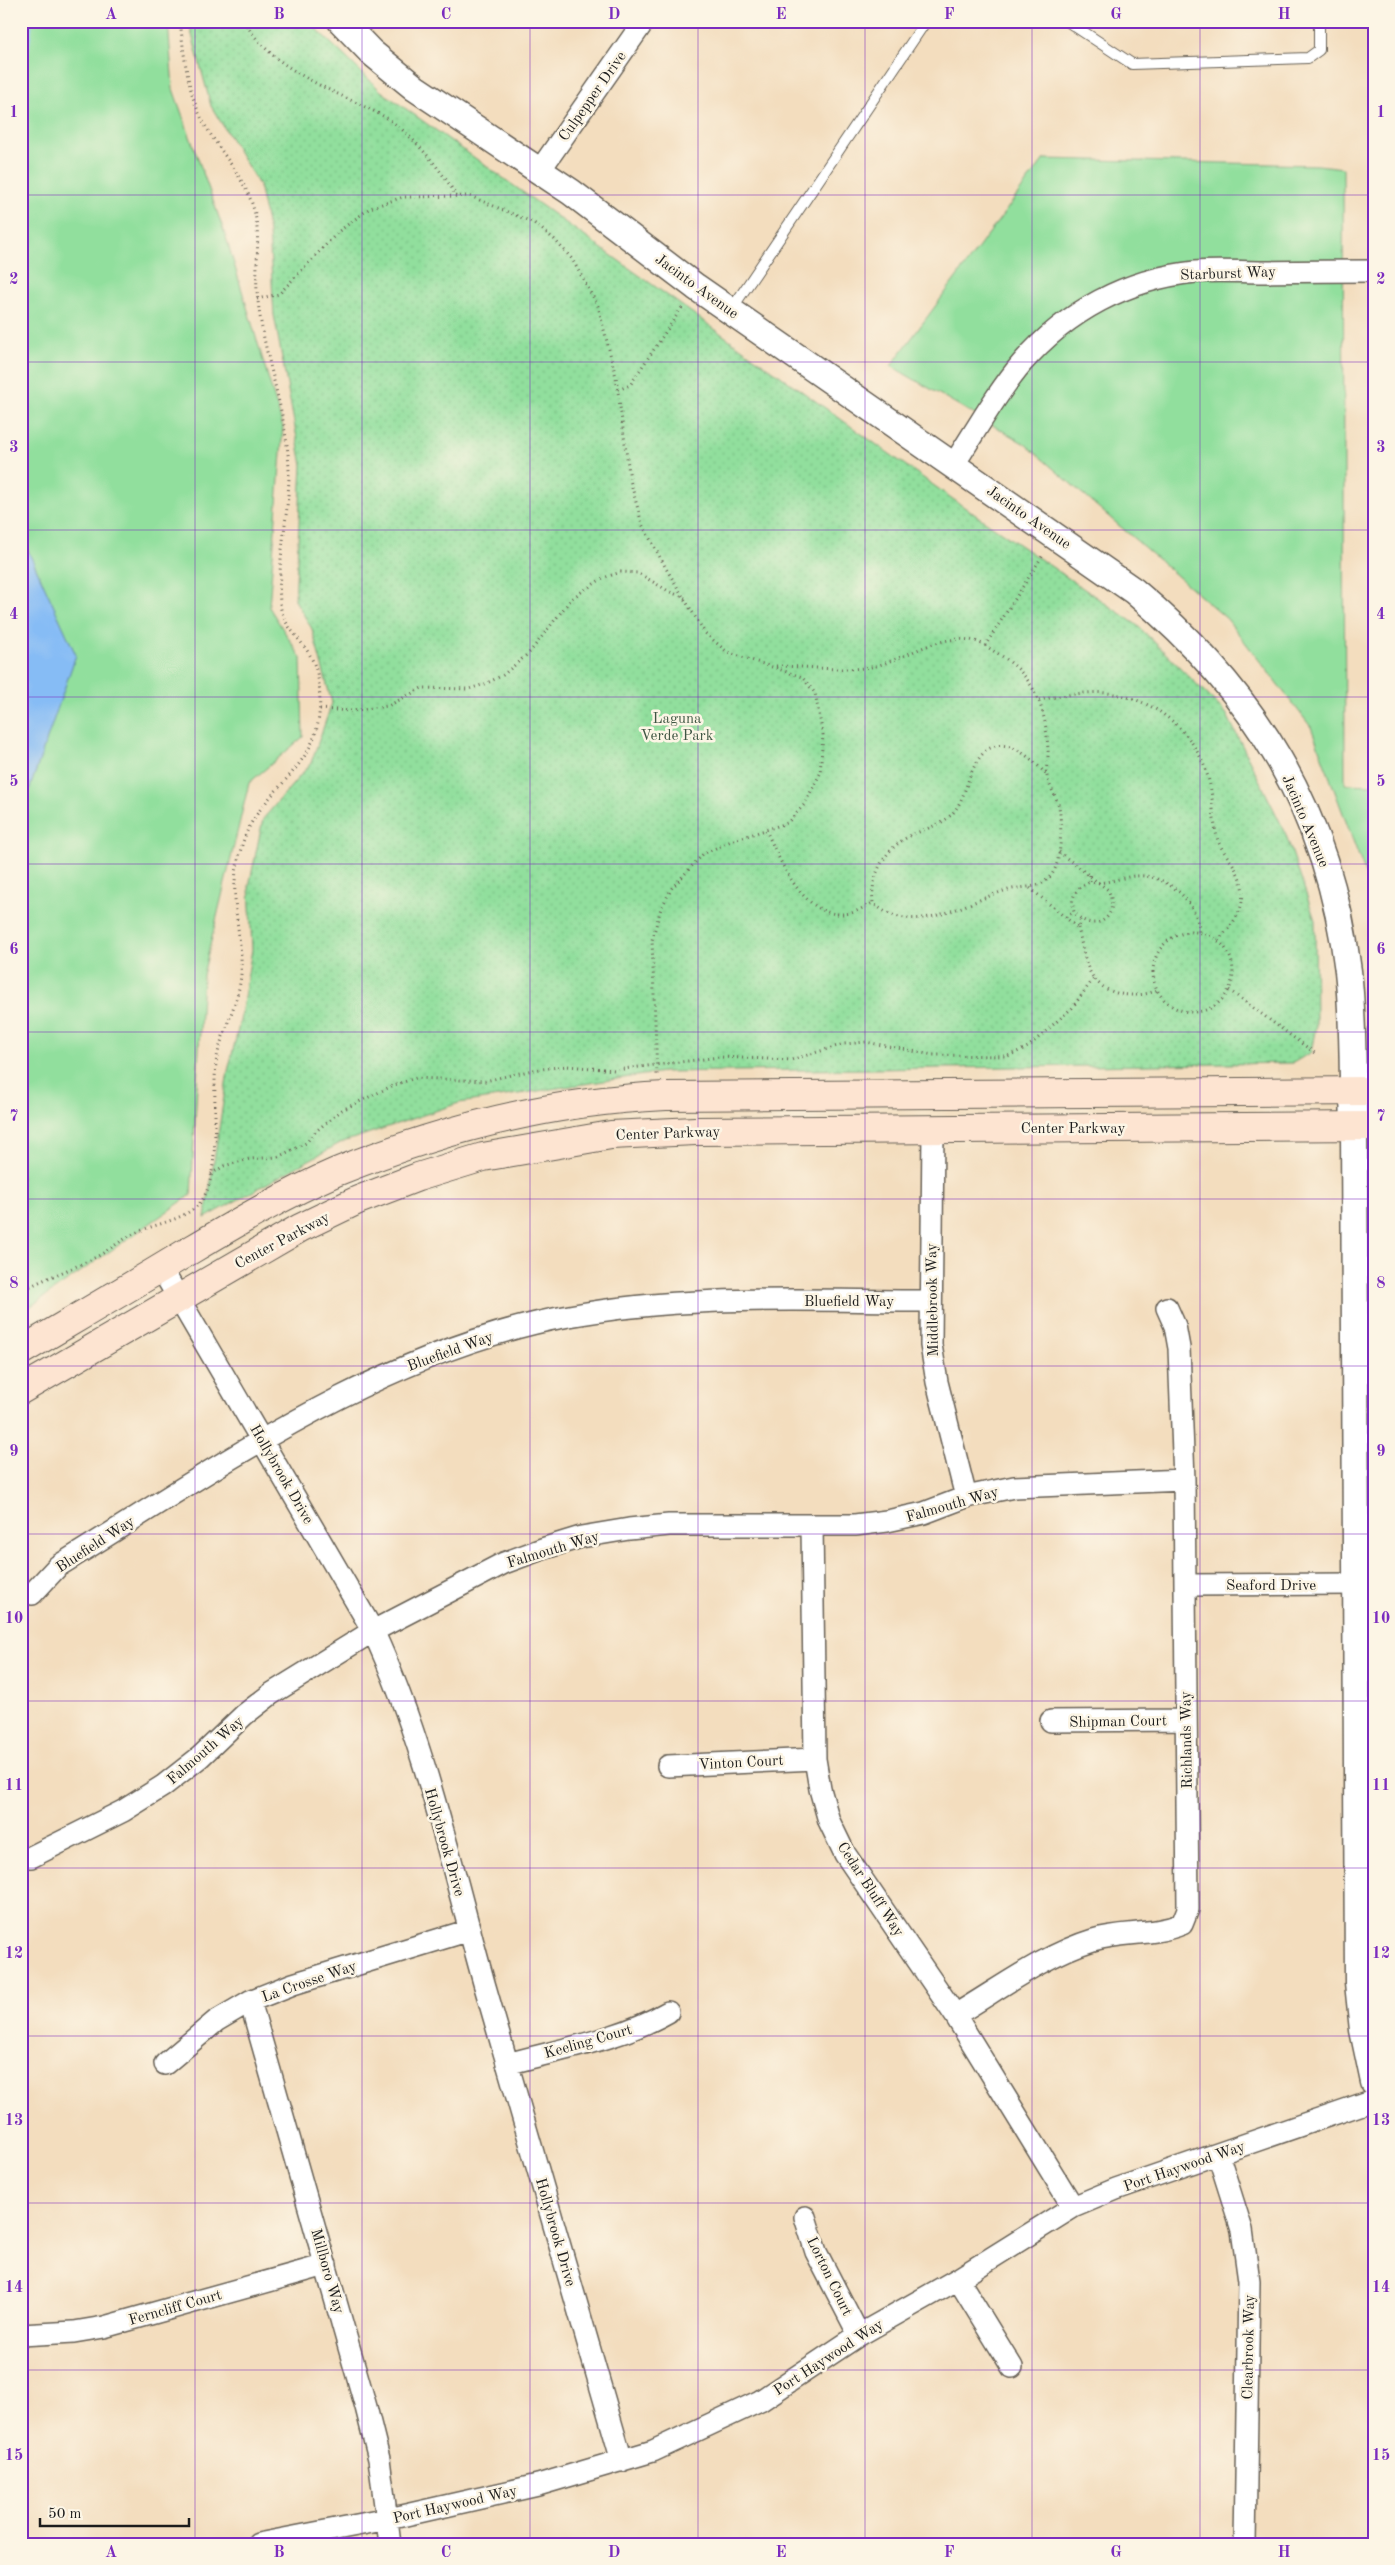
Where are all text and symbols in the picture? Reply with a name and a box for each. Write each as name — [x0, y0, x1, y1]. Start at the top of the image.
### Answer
text: A — [105, 7, 117, 23]
text: B — [273, 7, 285, 23]
text: C — [441, 7, 451, 23]
text: D — [608, 7, 620, 23]
text: E — [775, 7, 787, 23]
text: F — [944, 7, 955, 23]
text: G — [1110, 7, 1122, 23]
text: H — [1277, 7, 1291, 23]
street label: Culpepper Drive — [557, 49, 630, 144]
text: 1 — [9, 105, 19, 121]
text: 1 — [1376, 105, 1386, 121]
street label: Jacinto Avenue — [652, 252, 741, 322]
street label: Starburst Way — [1180, 265, 1276, 284]
text: 2 — [9, 272, 19, 288]
text: 2 — [1376, 272, 1386, 288]
text: 3 — [9, 440, 19, 456]
text: 3 — [1376, 440, 1386, 456]
street label: Jacinto Avenue — [983, 484, 1073, 553]
text: 4 — [9, 607, 19, 623]
text: 4 — [1376, 607, 1386, 623]
park label: Laguna Verde Park — [640, 712, 714, 744]
street label: Jacinto Avenue — [1278, 773, 1331, 870]
text: 5 — [9, 774, 19, 790]
text: 5 — [1376, 774, 1386, 790]
text: 6 — [9, 942, 19, 958]
text: 6 — [1376, 942, 1386, 958]
text: 7 — [9, 1109, 19, 1125]
text: 7 — [1376, 1109, 1386, 1125]
street label: Center Parkway — [1021, 1122, 1125, 1137]
street label: Center Parkway — [615, 1125, 721, 1144]
street label: Center Parkway — [233, 1210, 333, 1273]
street label: Middlebrook Way — [925, 1243, 942, 1357]
text: 8 — [9, 1276, 19, 1292]
text: 8 — [1376, 1276, 1386, 1292]
street label: Bluefield Way — [804, 1295, 894, 1310]
street label: Bluefield Way — [406, 1330, 495, 1375]
street label: Hollybrook Drive — [246, 1422, 315, 1527]
text: 9 — [9, 1444, 19, 1460]
text: 9 — [1376, 1444, 1386, 1460]
street label: Falmouth Way — [904, 1485, 1000, 1526]
street label: Bluefield Way — [54, 1514, 138, 1576]
street label: Falmouth Way — [506, 1529, 601, 1572]
street label: Seaford Drive — [1226, 1579, 1316, 1594]
text: 10 — [5, 1611, 23, 1627]
text: 10 — [1372, 1611, 1390, 1627]
street label: Richlands Way — [1179, 1691, 1196, 1789]
street label: Falmouth Way — [165, 1714, 247, 1788]
street label: Shipman Court — [1069, 1714, 1167, 1731]
street label: Vinton Court — [698, 1754, 784, 1773]
text: 11 — [5, 1778, 23, 1794]
text: 11 — [1372, 1778, 1390, 1794]
street label: Hollybrook Drive — [421, 1786, 466, 1898]
street label: Cedar Bluff Way — [834, 1840, 906, 1940]
text: 12 — [5, 1946, 23, 1962]
text: 12 — [1372, 1946, 1390, 1962]
street label: La Crosse Way — [260, 1959, 359, 2006]
street label: Keeling Court — [543, 2023, 634, 2062]
text: 13 — [5, 2113, 23, 2129]
text: 13 — [1372, 2113, 1390, 2129]
street label: Port Haywood Way — [1122, 2140, 1247, 2195]
street label: Hollybrook Drive — [532, 2176, 577, 2288]
street label: Millboro Way — [307, 2227, 346, 2316]
street label: Lorton Court — [803, 2235, 854, 2318]
text: 14 — [5, 2280, 23, 2296]
text: 14 — [1372, 2280, 1390, 2296]
street label: Ferncliff Court — [127, 2288, 224, 2329]
street label: Clearbrook Way — [1241, 2294, 1258, 2400]
street label: Port Haywood Way — [771, 2317, 886, 2399]
text: 15 — [5, 2448, 23, 2464]
text: 15 — [1372, 2448, 1390, 2464]
street label: Port Haywood Way — [392, 2484, 519, 2527]
scale bar — [40, 2495, 189, 2527]
text: 50 m — [48, 2507, 82, 2522]
text: A — [105, 2545, 117, 2561]
text: B — [273, 2545, 285, 2561]
text: C — [441, 2545, 451, 2561]
text: D — [608, 2545, 620, 2561]
text: E — [775, 2545, 787, 2561]
text: F — [944, 2545, 955, 2561]
text: G — [1110, 2545, 1122, 2561]
text: H — [1277, 2545, 1291, 2561]

